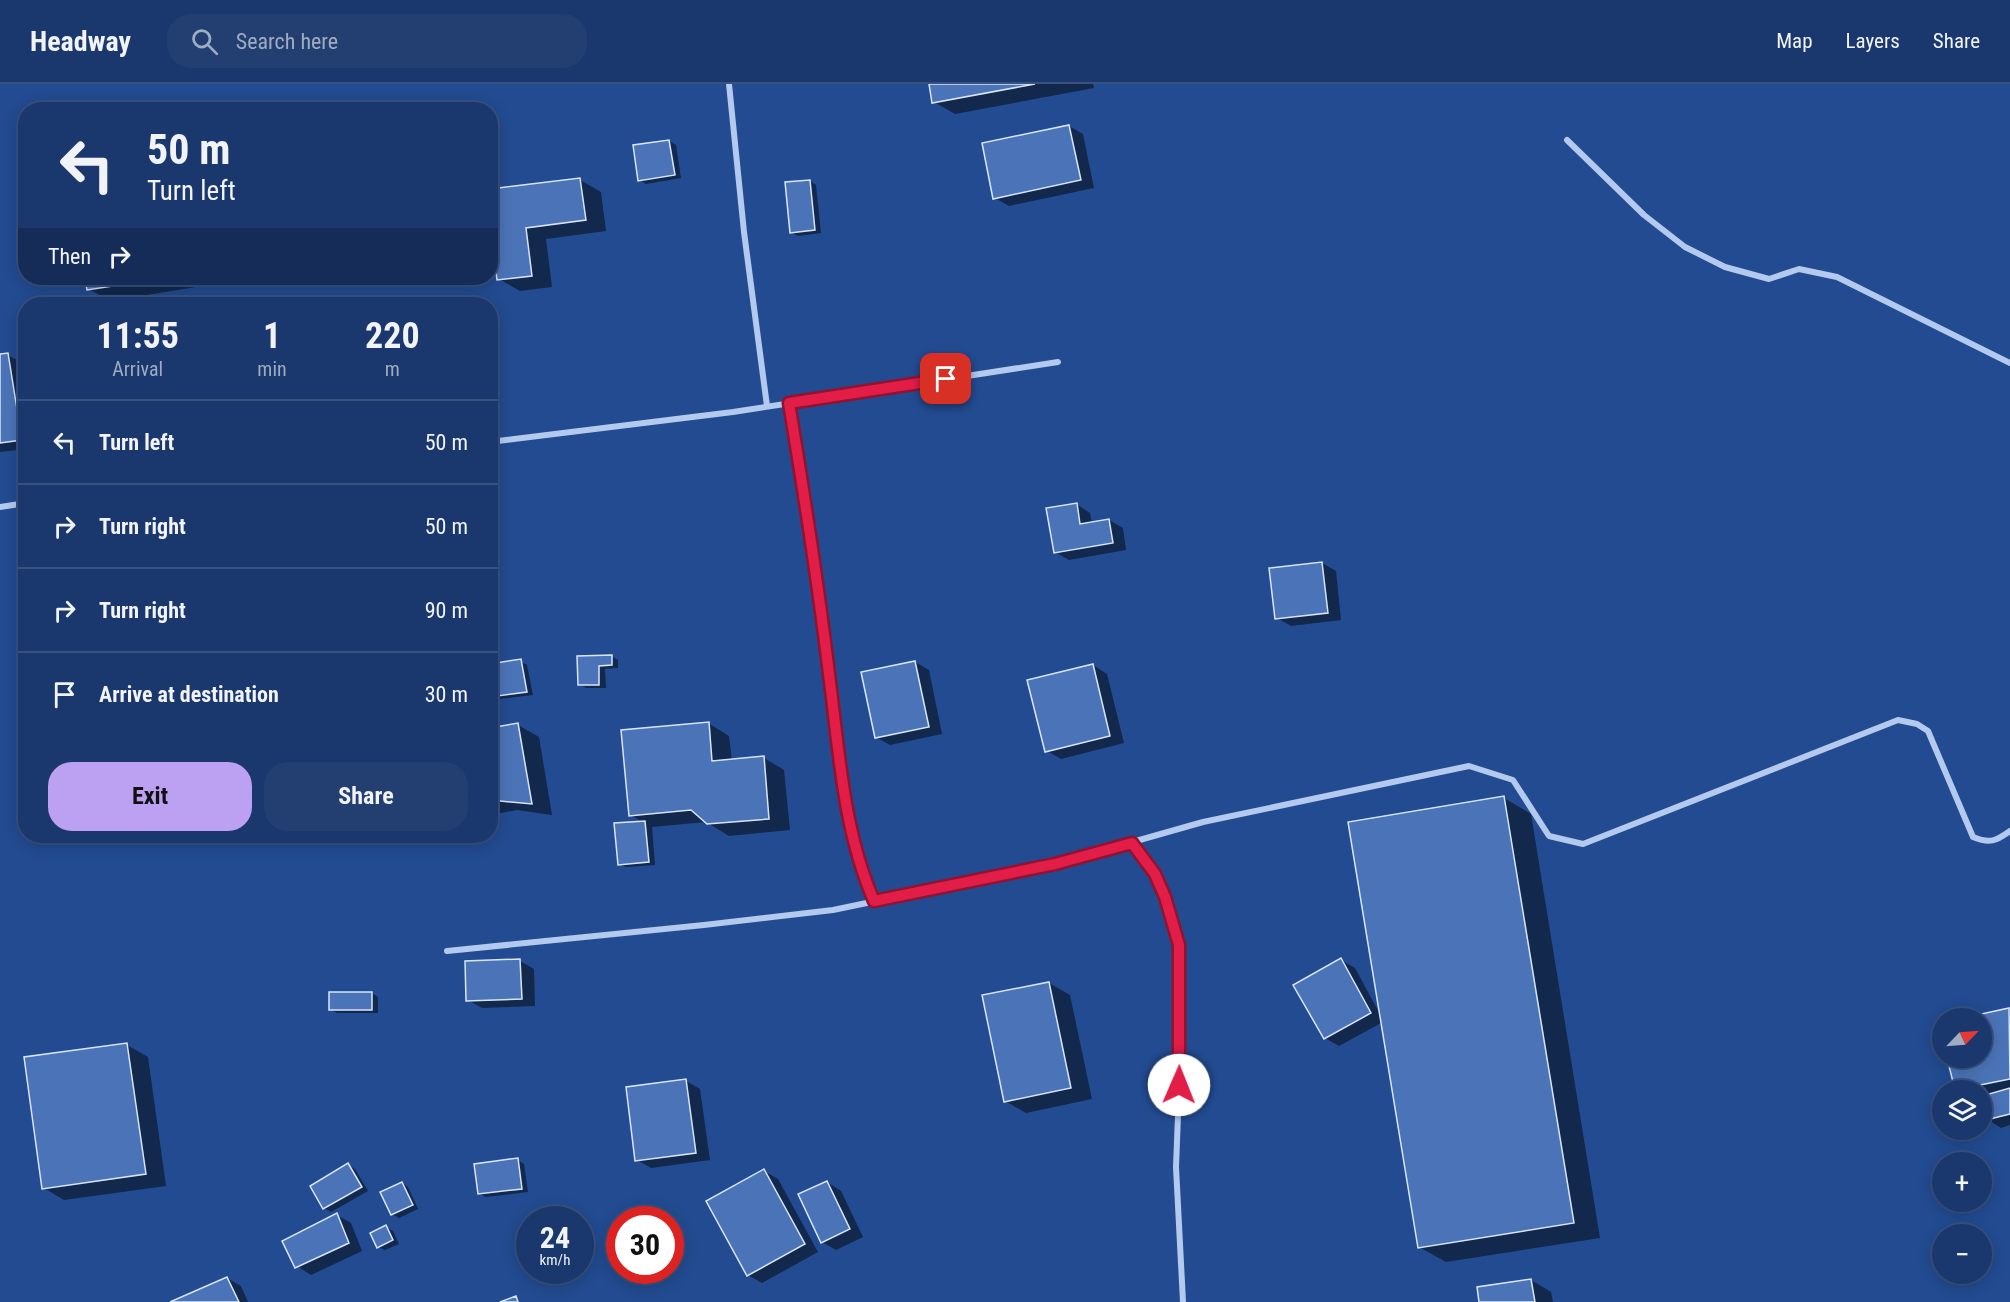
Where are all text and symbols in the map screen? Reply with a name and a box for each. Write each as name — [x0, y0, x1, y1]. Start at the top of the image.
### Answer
search box — [167, 14, 587, 68]
text: Headway — [30, 25, 131, 58]
icon: search — [188, 25, 221, 58]
text: Search here — [236, 29, 338, 54]
text: Map — [1776, 29, 1813, 53]
text: Layers — [1846, 29, 1900, 53]
text: Share — [1933, 29, 1980, 53]
text: 50 m — [147, 125, 230, 174]
icon: left — [48, 126, 126, 204]
text: Turn left — [147, 175, 236, 207]
icon: right — [103, 240, 136, 273]
text: Then — [48, 244, 91, 269]
text: 11:55 — [96, 315, 179, 357]
text: 1 — [263, 315, 281, 357]
text: 220 — [365, 315, 420, 357]
pin — [920, 353, 971, 404]
text: Arrival — [112, 357, 163, 381]
text: min — [257, 357, 287, 381]
text: m — [385, 357, 400, 381]
icon: arrive — [929, 362, 962, 395]
icon: left — [48, 426, 81, 459]
text: Turn left — [99, 430, 174, 455]
text: 50 m — [425, 430, 468, 455]
icon: right — [48, 510, 81, 543]
text: Turn right — [99, 514, 186, 539]
text: 50 m — [425, 514, 468, 539]
icon: right — [48, 594, 81, 627]
text: Turn right — [99, 598, 186, 623]
text: 90 m — [425, 598, 468, 623]
icon: arrive — [48, 678, 81, 711]
text: Arrive at destination — [99, 682, 279, 707]
text: 30 m — [425, 682, 468, 707]
button: Exit — [48, 762, 252, 831]
button: Share — [264, 762, 468, 831]
north arrow — [1932, 1008, 1992, 1068]
map controls — [1932, 1008, 1992, 1284]
position arrow — [1147, 1053, 1211, 1117]
button: layers — [1932, 1080, 1992, 1140]
button: + — [1932, 1152, 1992, 1212]
speed limit sign: 30 — [606, 1206, 684, 1284]
text: 24 — [540, 1220, 570, 1255]
button: − — [1932, 1224, 1992, 1284]
text: km/h — [540, 1251, 570, 1269]

